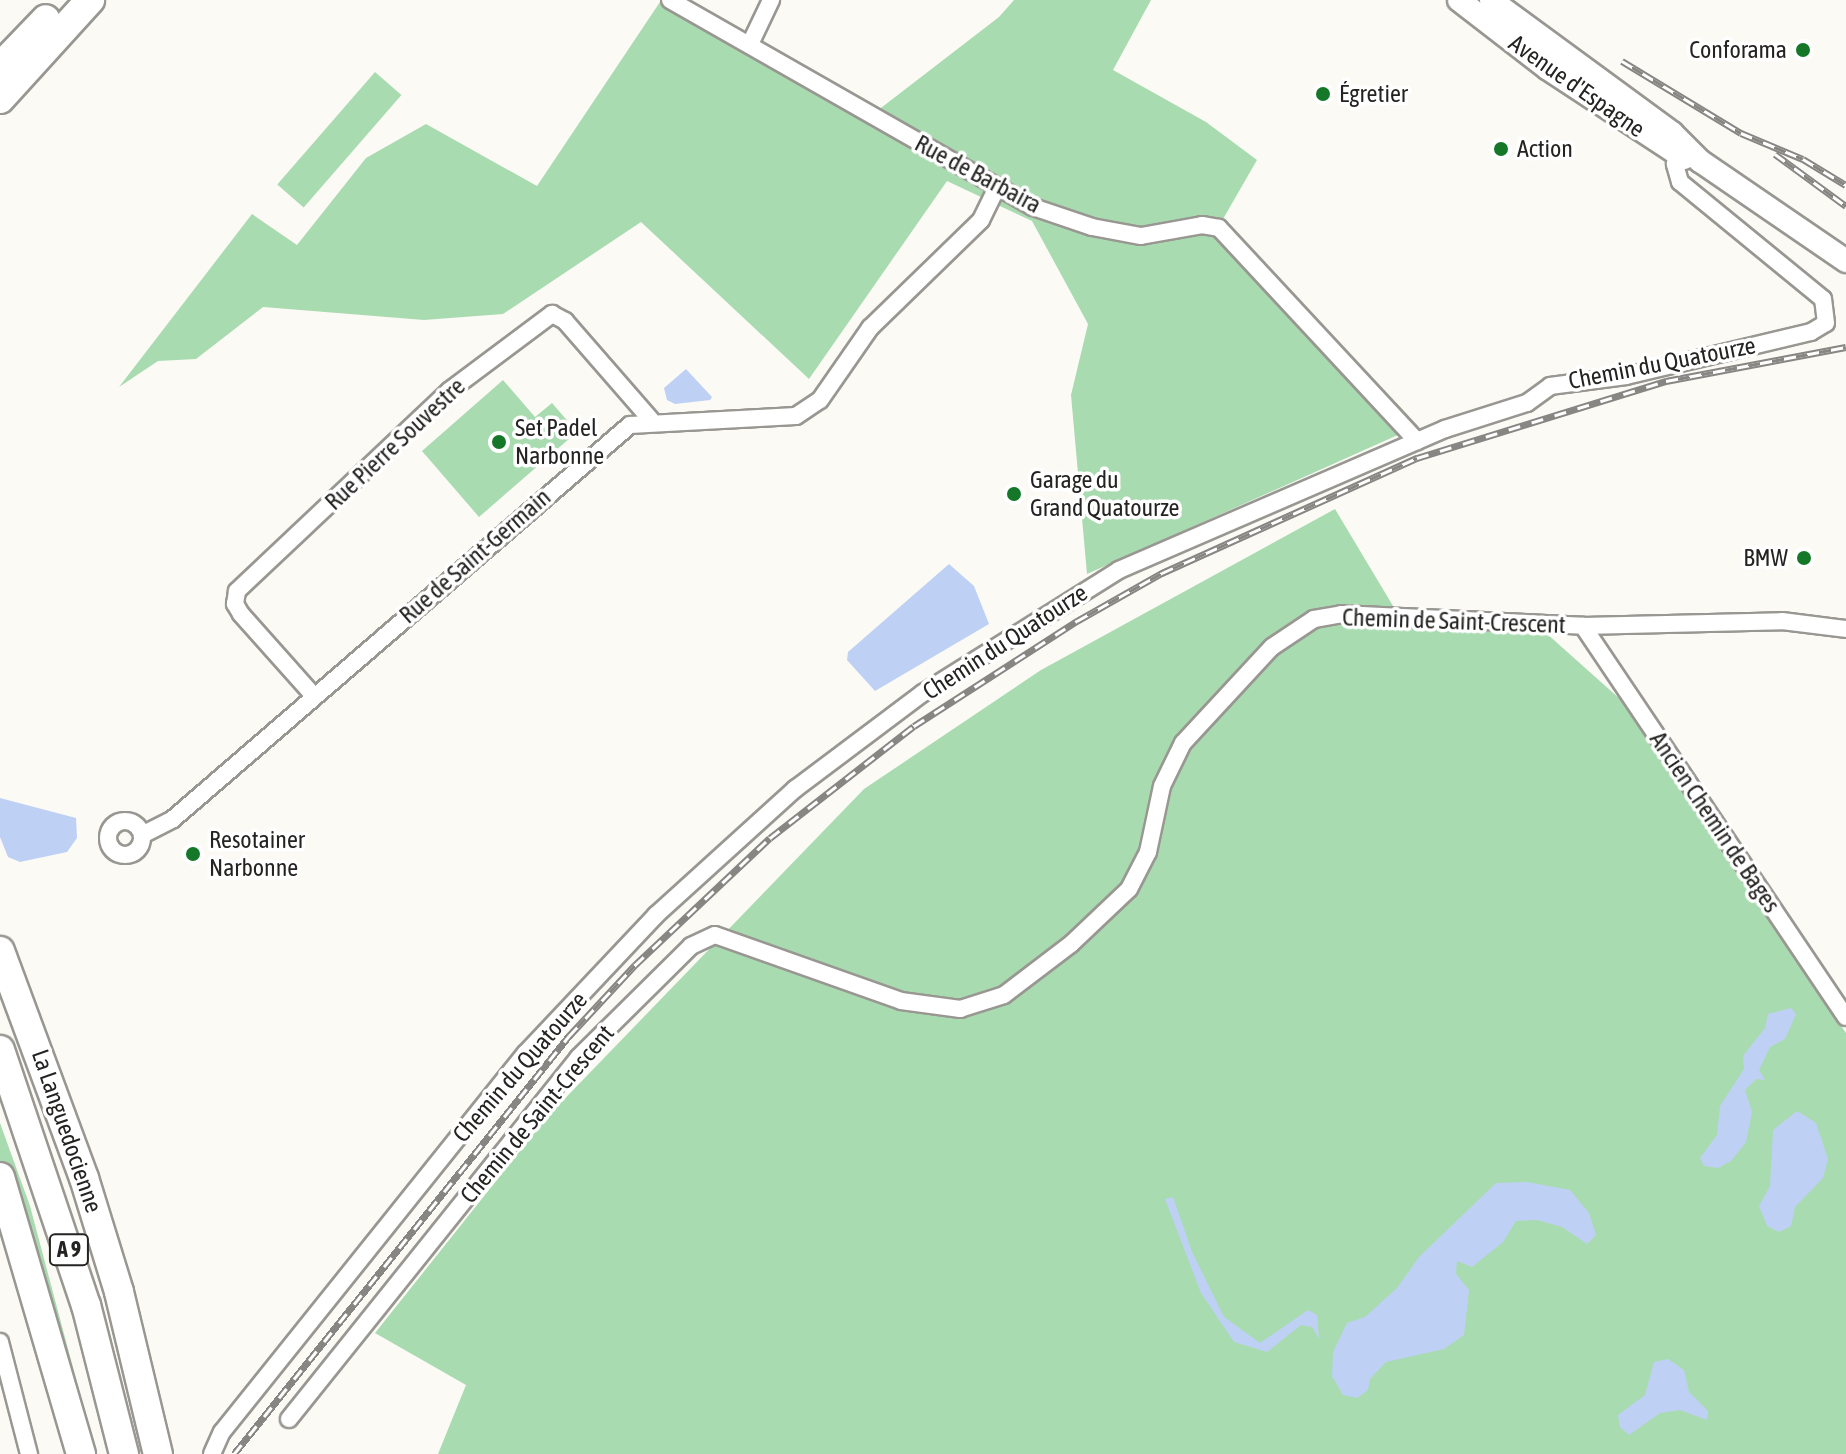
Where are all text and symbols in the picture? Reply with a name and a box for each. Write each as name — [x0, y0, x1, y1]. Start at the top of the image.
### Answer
street label: Avenue d'Espagne — [1504, 29, 1650, 143]
place label: Conforama — [1689, 36, 1787, 64]
marker: Conforama — [1794, 41, 1812, 59]
place label: Égretier — [1339, 80, 1408, 108]
marker: Égretier — [1314, 85, 1332, 103]
street label: Rue de Barbaira — [910, 129, 1046, 219]
place label: Action — [1517, 135, 1573, 163]
marker: Action — [1492, 140, 1510, 158]
street label: Chemin du Quatourze — [1566, 331, 1758, 395]
street label: Rue Pierre Souvestre — [319, 372, 471, 516]
place label: Set Padel Narbonne — [515, 414, 604, 470]
marker: Set Padel Narbonne — [490, 433, 508, 451]
place label: Garage du Grand Quatourze — [1030, 466, 1179, 522]
street label: Rue de Saint-Germain — [393, 482, 557, 630]
marker: Garage du Grand Quatourze — [1005, 485, 1023, 503]
place label: BMW — [1743, 544, 1788, 572]
marker: BMW — [1795, 549, 1813, 567]
street label: Chemin du Quatourze — [917, 578, 1093, 706]
street label: Chemin de Saint-Crescent — [1342, 603, 1566, 639]
street label: Ancien Chemin de Bages — [1644, 726, 1786, 918]
place label: Resotainer Narbonne — [209, 826, 305, 882]
marker: Resotainer Narbonne — [184, 845, 202, 863]
street label: Chemin du Quatourze — [447, 986, 593, 1148]
street label: Chemin de Saint-Crescent — [454, 1019, 620, 1209]
street label: La Languedocienne — [26, 1046, 108, 1216]
road number: A 9 — [47, 1232, 91, 1268]

